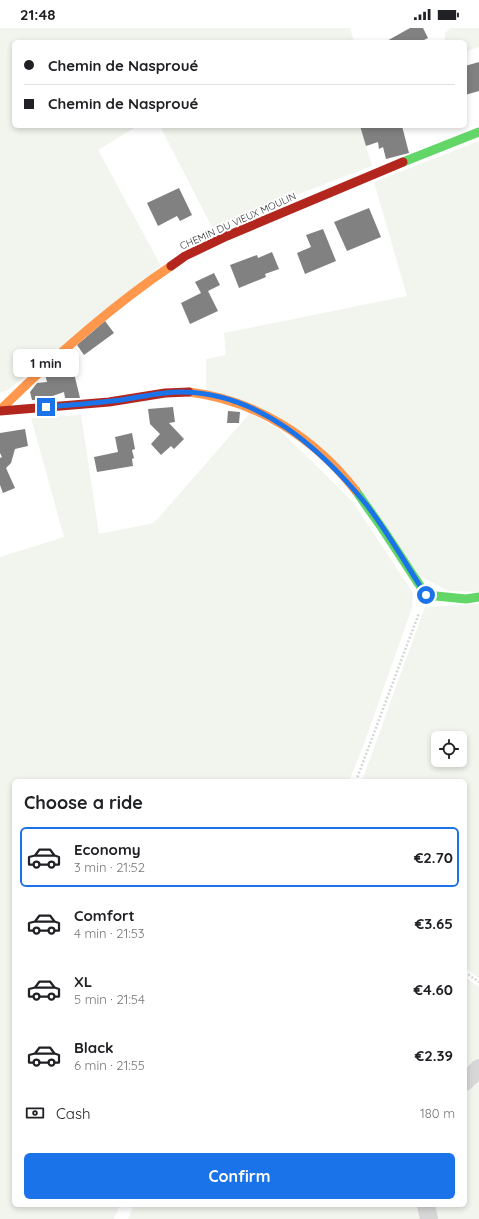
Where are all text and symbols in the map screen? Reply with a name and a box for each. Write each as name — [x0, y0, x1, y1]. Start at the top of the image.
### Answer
text: 21:48 — [20, 5, 56, 24]
text: Chemin de Nasproué — [48, 56, 198, 75]
text: Chemin de Nasproué — [48, 94, 198, 113]
street label: CHEMIN DU VIEUX MOULIN — [178, 189, 298, 253]
callout: 1 min — [13, 349, 79, 377]
text: 1 min — [30, 355, 62, 371]
route end — [37, 398, 55, 416]
route start — [417, 586, 435, 604]
map controls — [431, 731, 467, 767]
button: locate — [431, 731, 467, 767]
text: Choose a ride — [24, 791, 143, 814]
icon: car — [26, 839, 62, 875]
text: Economy — [74, 840, 141, 859]
text: €2.70 — [414, 848, 453, 867]
text: 3 min · 21:52 — [74, 859, 145, 875]
icon: car — [26, 905, 62, 941]
text: Comfort — [74, 906, 135, 925]
text: €3.65 — [415, 914, 453, 933]
text: 4 min · 21:53 — [74, 925, 145, 941]
icon: car — [26, 971, 62, 1007]
text: XL — [74, 972, 92, 991]
text: €4.60 — [414, 980, 453, 999]
text: 5 min · 21:54 — [74, 991, 145, 1007]
icon: car — [26, 1037, 62, 1073]
text: Black — [74, 1038, 114, 1057]
text: €2.39 — [415, 1046, 453, 1065]
text: 6 min · 21:55 — [74, 1057, 145, 1073]
icon: cash — [24, 1102, 46, 1124]
text: Cash — [56, 1104, 90, 1123]
text: 180 m — [420, 1105, 455, 1121]
button: Confirm — [24, 1153, 455, 1199]

